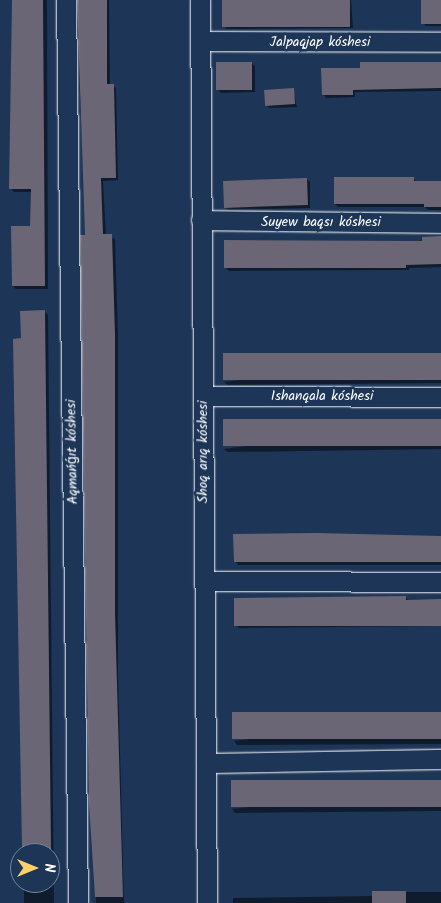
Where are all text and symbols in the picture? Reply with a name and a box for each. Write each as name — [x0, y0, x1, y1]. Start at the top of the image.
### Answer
street label: Jalpaqjap kóshesi — [270, 34, 370, 50]
street label: Suyew baqsı kóshesi — [261, 214, 381, 230]
street label: Ishanqala kóshesi — [271, 388, 373, 404]
street label: Aqmańǵıt kóshesi — [63, 400, 81, 504]
street label: Shoq arıq kóshesi — [195, 401, 211, 503]
north arrow — [10, 843, 60, 893]
text: N — [38, 864, 60, 872]

